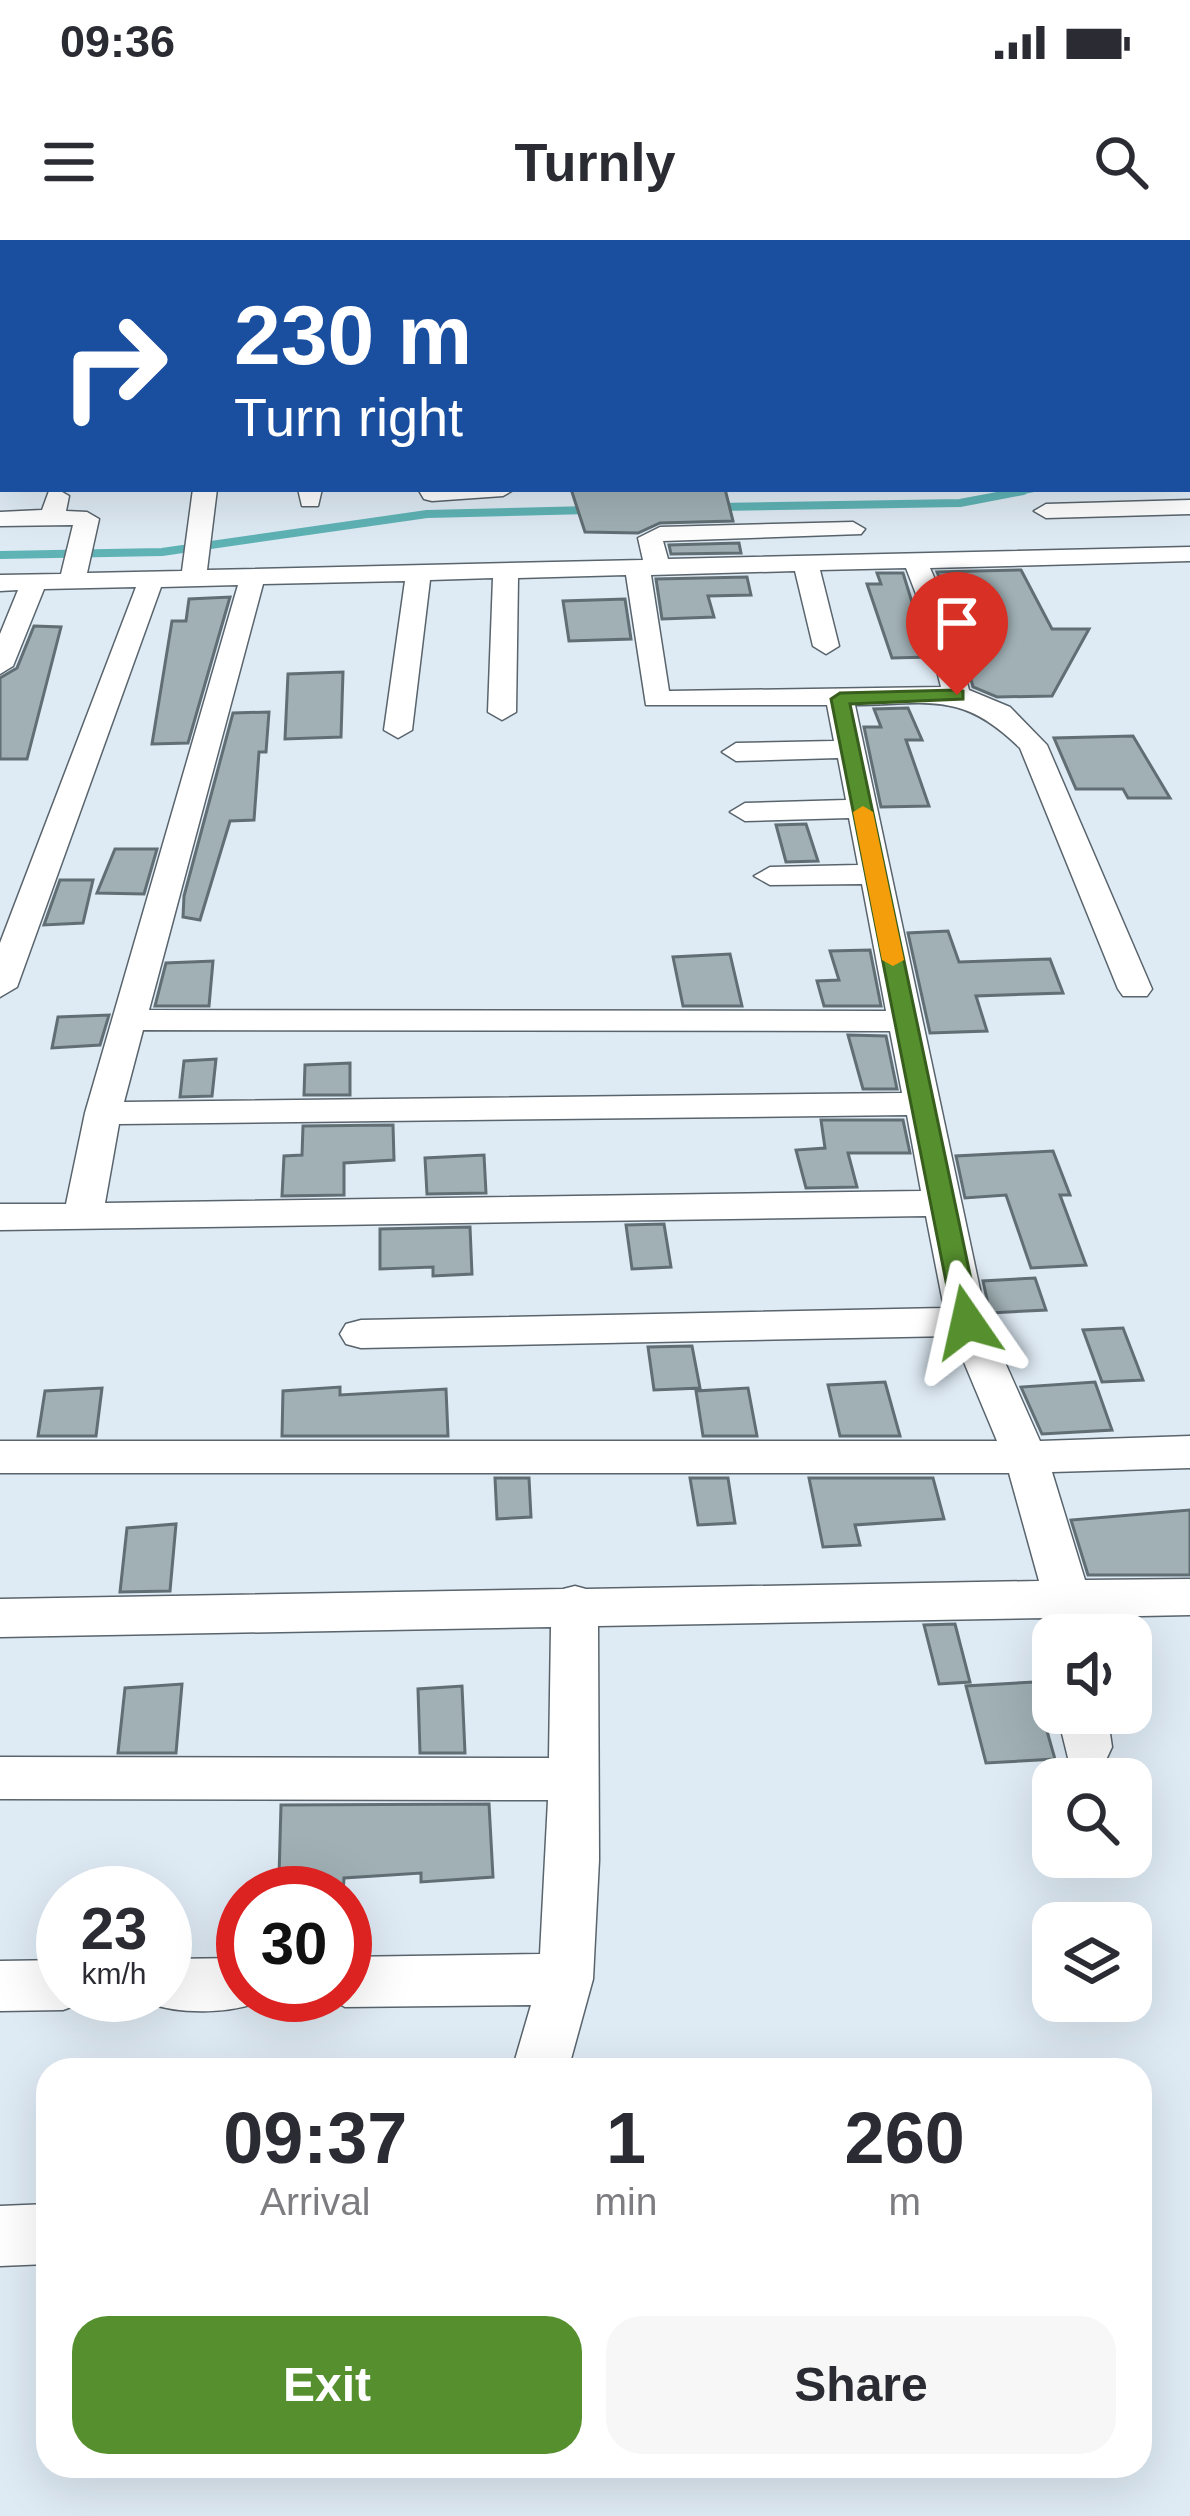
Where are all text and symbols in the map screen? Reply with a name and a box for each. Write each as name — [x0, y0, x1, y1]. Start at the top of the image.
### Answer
text: 09:36 — [60, 16, 175, 67]
icon: menu — [36, 129, 102, 195]
icon: search — [1088, 129, 1154, 195]
text: Turnly — [515, 132, 676, 192]
icon: right — [36, 288, 192, 444]
text: 230 m — [234, 288, 472, 382]
text: Turn right — [234, 387, 463, 447]
pin — [906, 572, 1008, 695]
icon: arrive — [924, 590, 990, 656]
position arrow — [904, 1259, 1030, 1385]
map controls — [1032, 1614, 1152, 2022]
button: sound — [1032, 1614, 1152, 1734]
button: search — [1032, 1758, 1152, 1878]
speed limit sign: 30 — [216, 1866, 372, 2022]
text: 23 — [81, 1895, 147, 1962]
button: layers — [1032, 1902, 1152, 2022]
text: km/h — [81, 1957, 147, 1990]
text: 09:37 — [223, 2098, 407, 2178]
text: 1 — [606, 2098, 646, 2178]
text: 260 — [845, 2098, 965, 2178]
text: Arrival — [260, 2180, 371, 2223]
text: min — [595, 2180, 657, 2223]
text: m — [888, 2180, 921, 2223]
button: Exit — [72, 2316, 582, 2454]
button: Share — [606, 2316, 1116, 2454]

